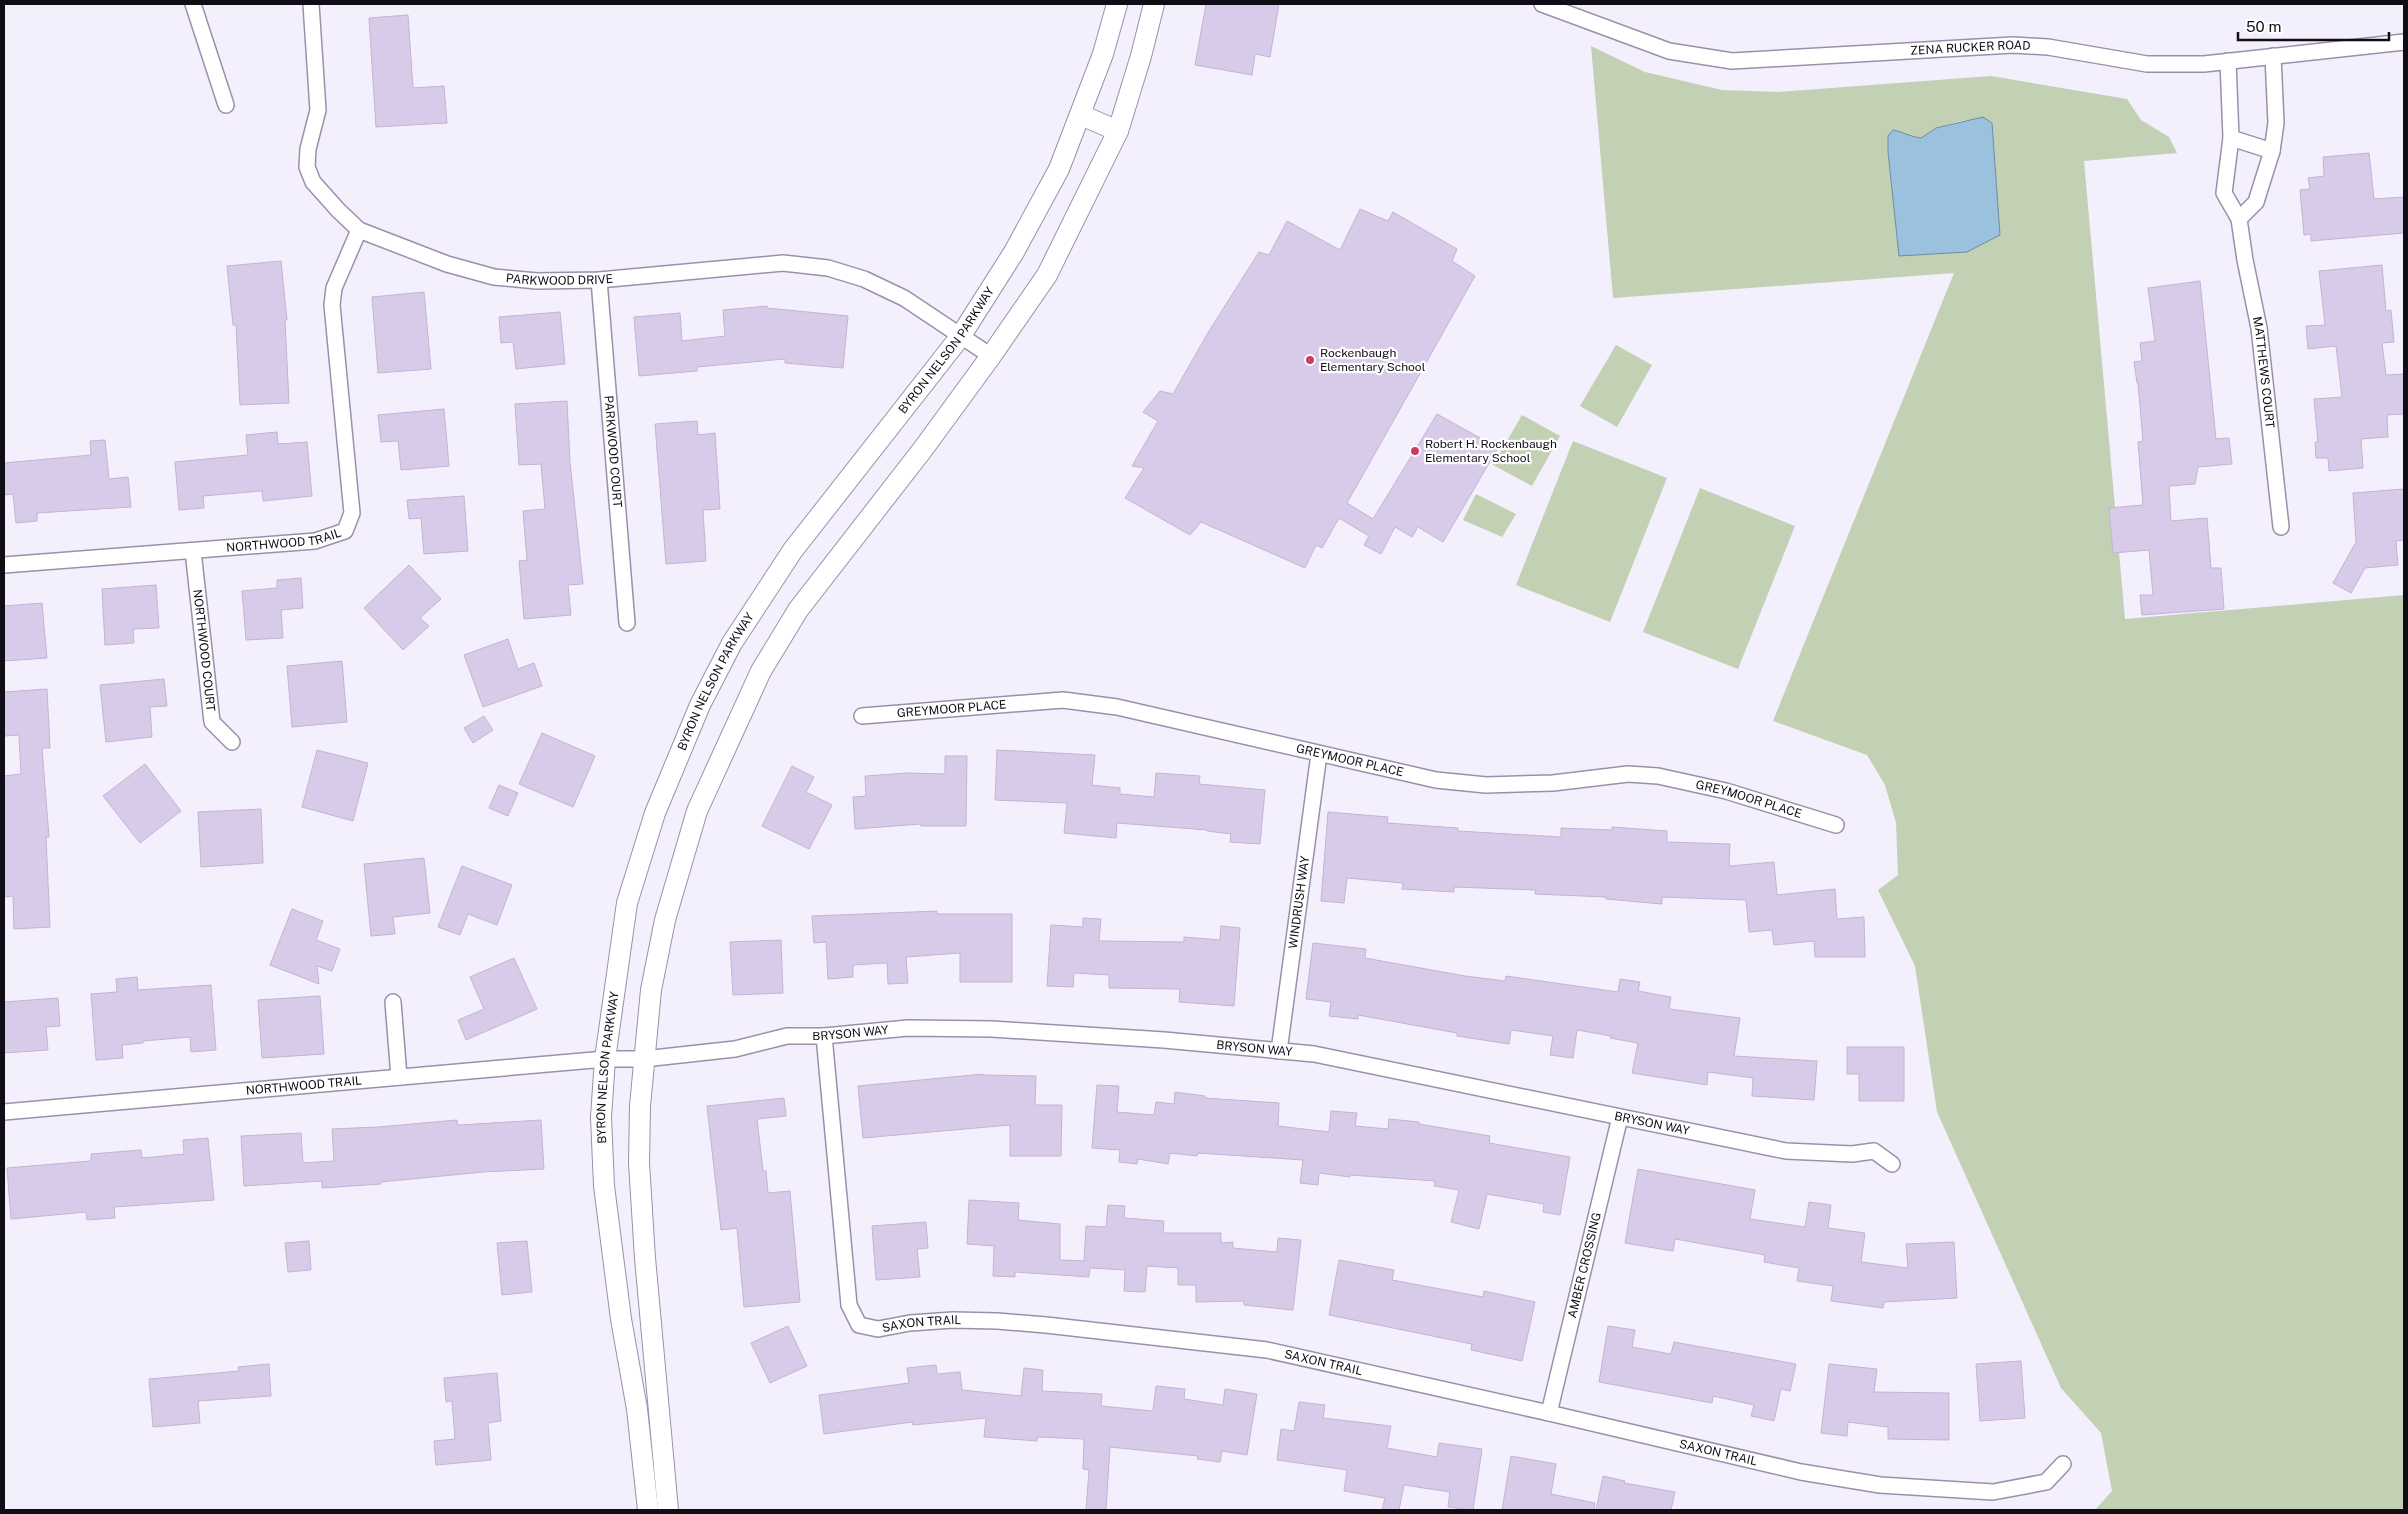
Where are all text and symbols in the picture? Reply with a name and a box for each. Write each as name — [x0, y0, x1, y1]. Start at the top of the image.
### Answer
scale bar — [2238, 10, 2389, 42]
text: 50 m — [2246, 18, 2281, 35]
street label: ZENA RUCKER ROAD — [1910, 38, 2031, 58]
street label: PARKWOOD DRIVE — [505, 271, 614, 288]
street label: BYRON NELSON PARKWAY — [896, 284, 997, 416]
street label: MATTHEWS COURT — [2250, 315, 2277, 429]
place label: Rockenbaugh Elementary School — [1320, 346, 1426, 374]
marker: Rockenbaugh Elementary School — [1304, 354, 1316, 366]
street label: PARKWOOD COURT — [601, 395, 625, 508]
place label: Robert H. Rockenbaugh Elementary School — [1425, 437, 1557, 465]
marker: Robert H. Rockenbaugh Elementary School — [1409, 445, 1421, 457]
street label: NORTHWOOD TRAIL — [226, 526, 343, 555]
street label: NORTHWOOD COURT — [190, 589, 218, 712]
street label: BYRON NELSON PARKWAY — [675, 610, 757, 753]
street label: GREYMOOR PLACE — [896, 698, 1007, 720]
street label: GREYMOOR PLACE — [1295, 741, 1405, 779]
street label: GREYMOOR PLACE — [1694, 778, 1804, 821]
street label: WINDRUSH WAY — [1286, 854, 1312, 950]
street label: BYRON NELSON PARKWAY — [594, 990, 622, 1144]
street label: BRYSON WAY — [812, 1023, 890, 1043]
street label: BRYSON WAY — [1216, 1038, 1294, 1059]
street label: NORTHWOOD TRAIL — [245, 1073, 363, 1098]
street label: BRYSON WAY — [1613, 1109, 1692, 1138]
street label: AMBER CROSSING — [1565, 1211, 1604, 1320]
street label: SAXON TRAIL — [881, 1313, 961, 1335]
street label: SAXON TRAIL — [1283, 1347, 1364, 1378]
street label: SAXON TRAIL — [1678, 1437, 1759, 1469]

